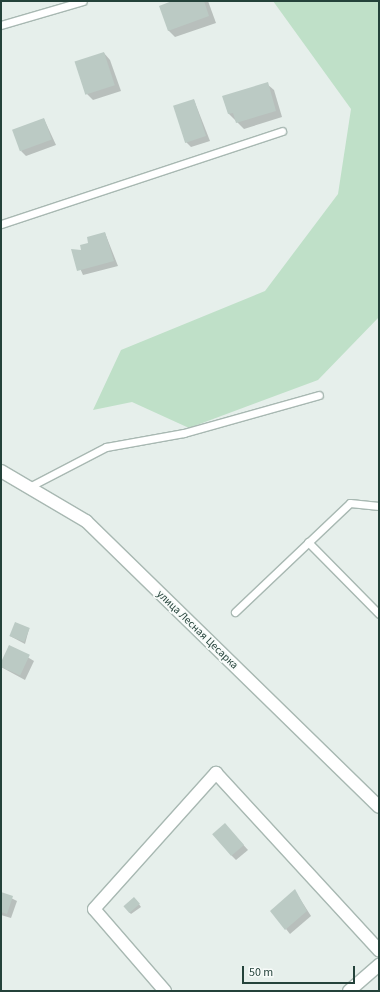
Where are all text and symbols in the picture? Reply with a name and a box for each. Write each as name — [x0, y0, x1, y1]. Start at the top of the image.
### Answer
street label: улица Лесная Цесарка — [154, 588, 240, 672]
scale bar — [244, 958, 357, 984]
text: 50 m — [249, 964, 273, 981]

